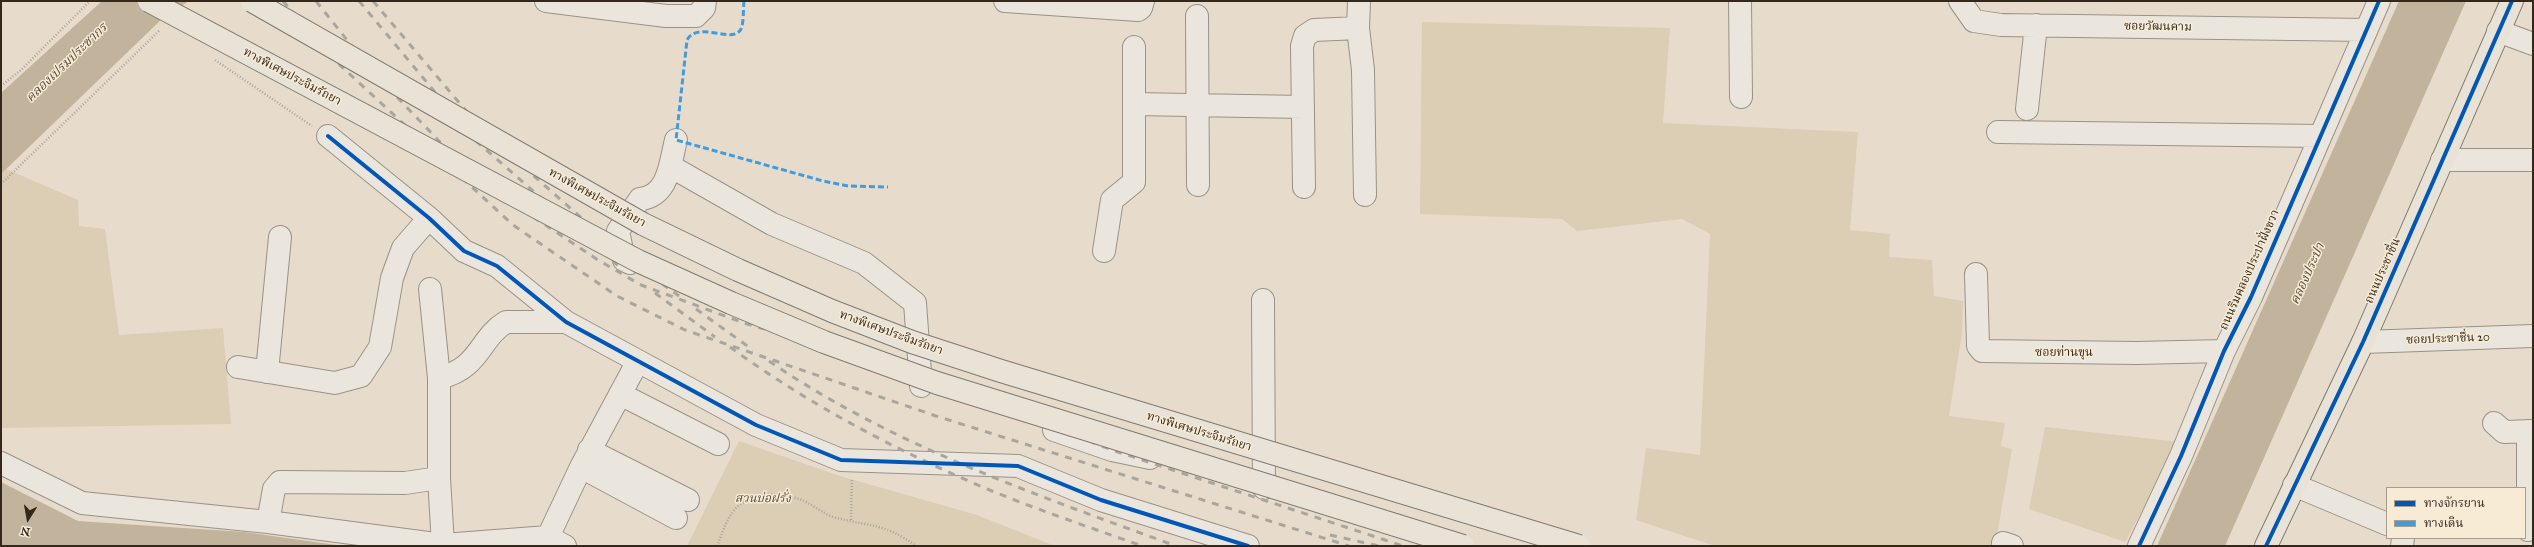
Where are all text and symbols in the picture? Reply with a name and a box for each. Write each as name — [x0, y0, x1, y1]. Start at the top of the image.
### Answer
street label: ซอยวัฒนคาม — [2124, 19, 2192, 35]
water label: คลองเปรมประชากร — [23, 20, 111, 106]
street label: ทางพิเศษประจิมรัถยา — [241, 45, 343, 109]
street label: ทางพิเศษประจิมรัถยา — [546, 165, 648, 231]
street label: ถนนริมคลองประปาฝั่งขวา — [2217, 208, 2283, 332]
street label: ถนนประชาชื่น — [2362, 236, 2404, 306]
water label: คลองประปา — [2288, 241, 2328, 307]
street label: ทางพิเศษประจิมรัถยา — [837, 308, 945, 358]
street label: ซอยประชาชื่น 20 — [2406, 330, 2490, 348]
street label: ซอยท่านขุน — [2035, 346, 2093, 360]
street label: ทางพิเศษประจิมรัถยา — [1145, 409, 1253, 455]
legend — [2386, 487, 2526, 539]
park label: สวนบ่อฝรั่ง — [735, 492, 791, 506]
text: ทางจักรยาน — [2424, 496, 2485, 510]
north arrow — [8, 499, 48, 539]
text: ทางเดิน — [2424, 516, 2463, 530]
text: N — [20, 524, 31, 539]

